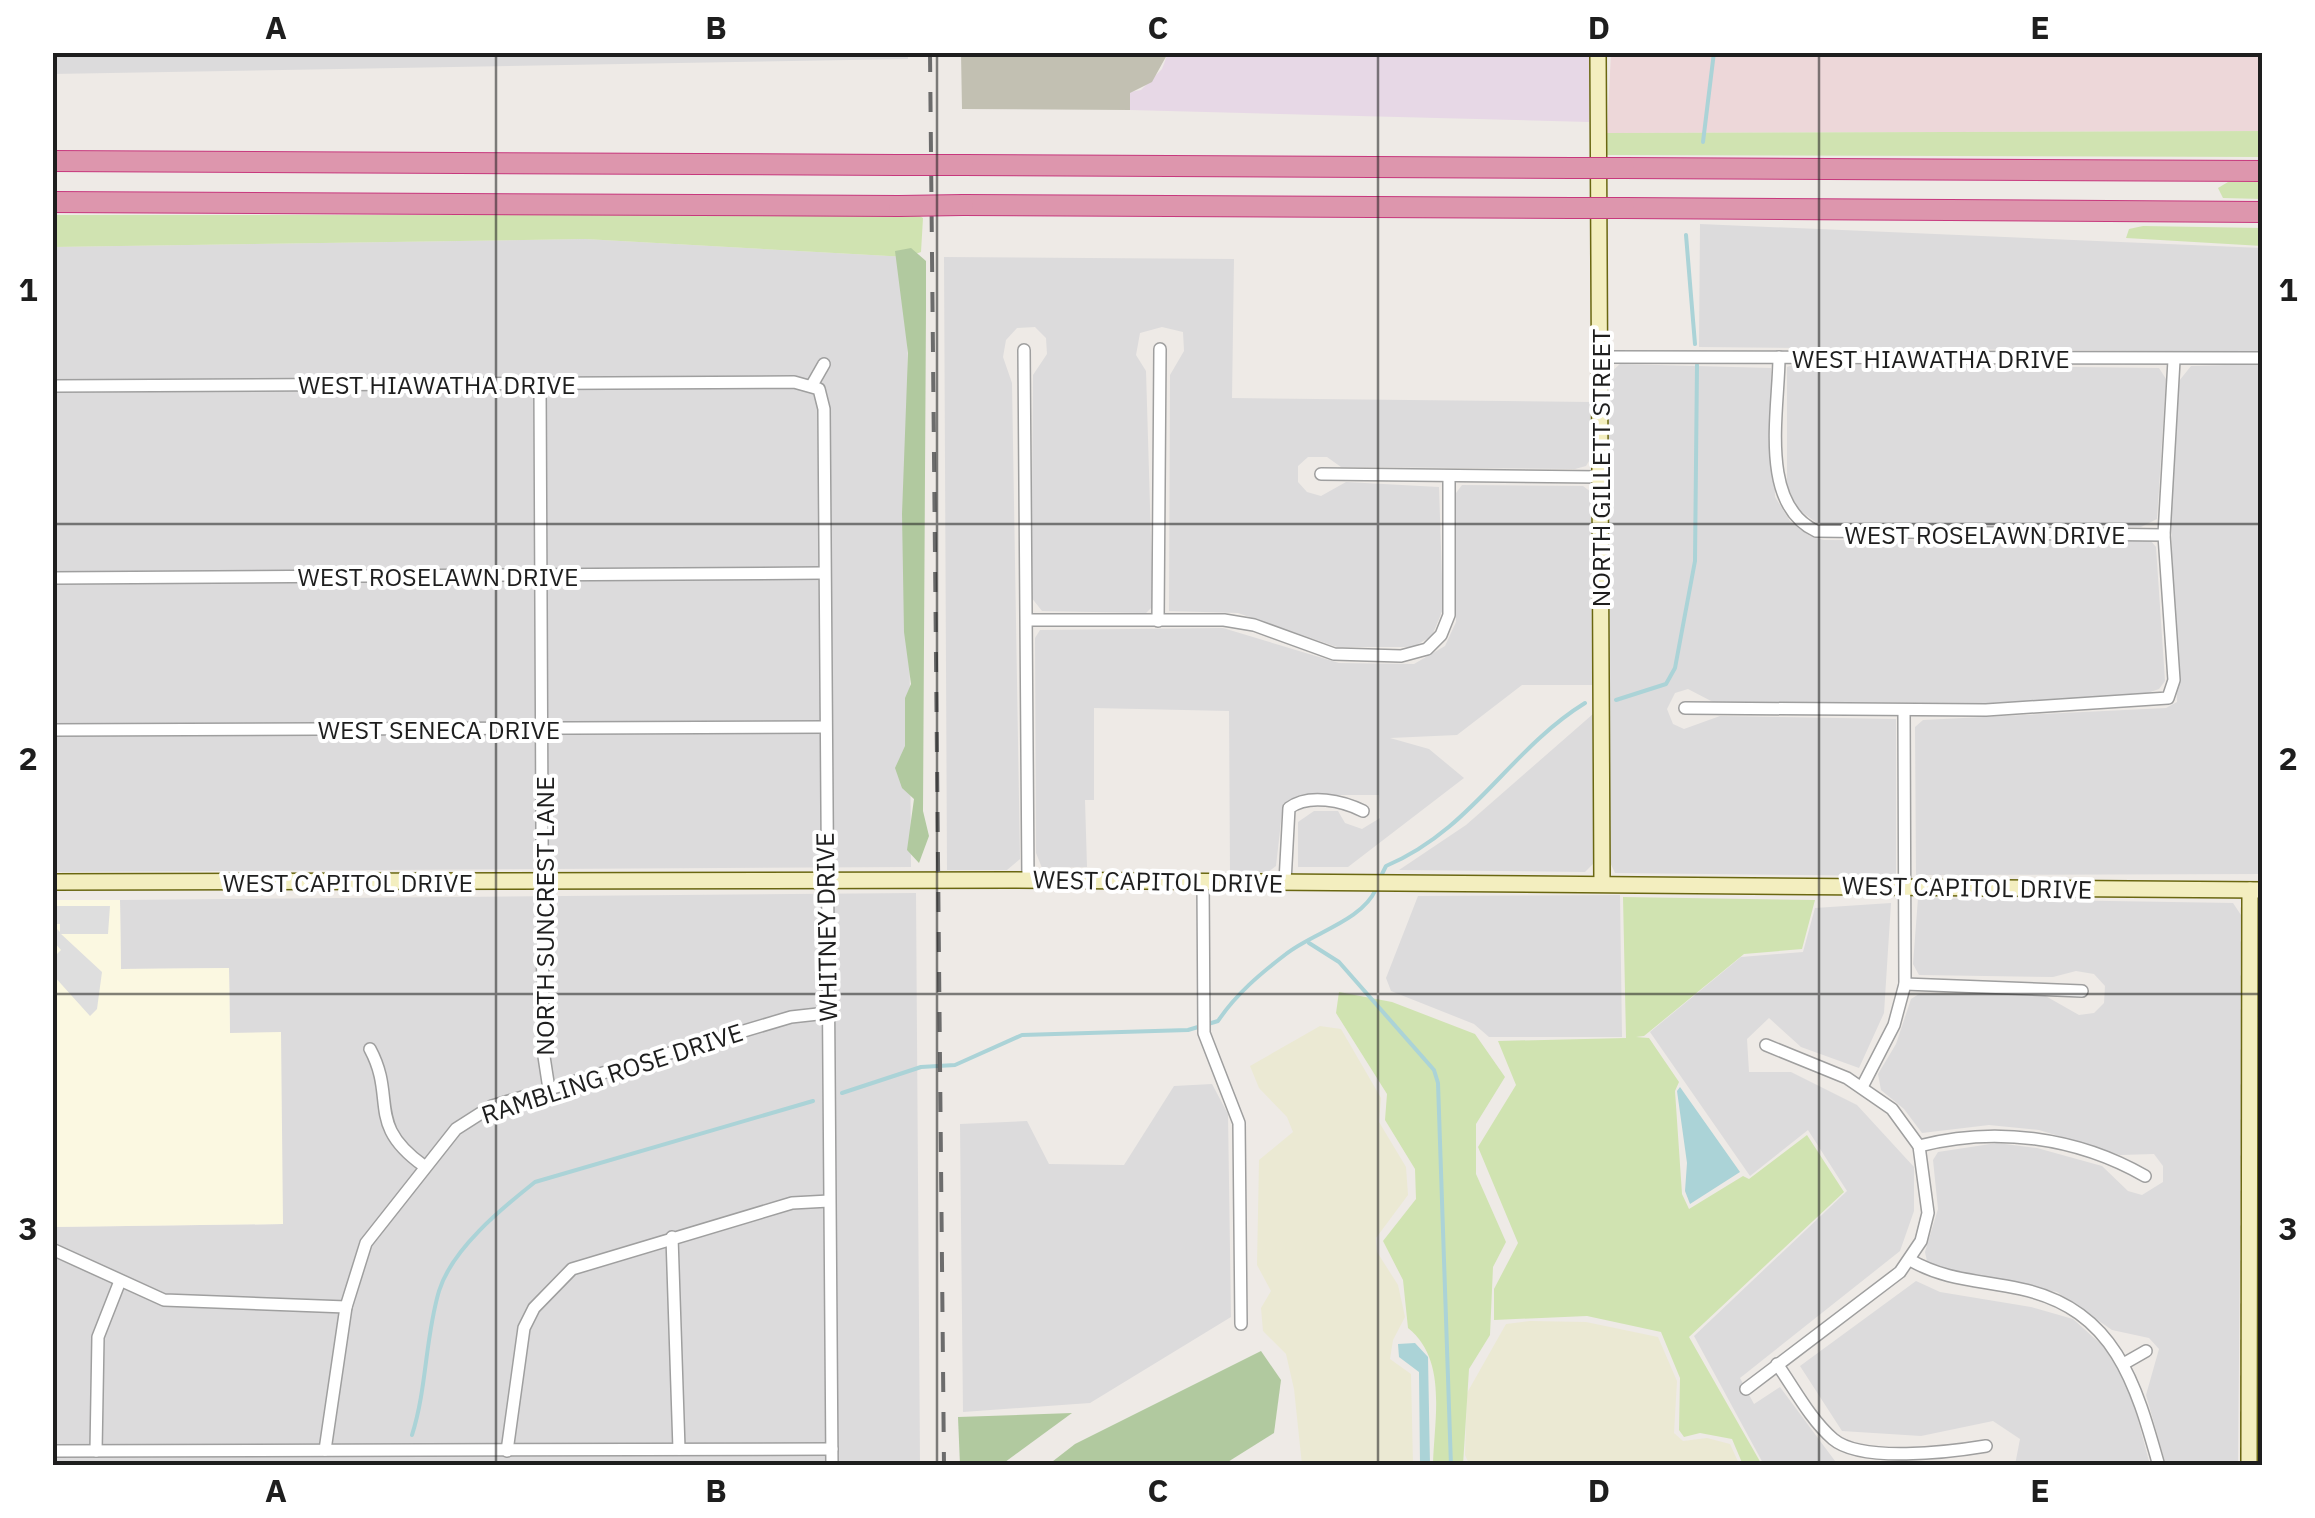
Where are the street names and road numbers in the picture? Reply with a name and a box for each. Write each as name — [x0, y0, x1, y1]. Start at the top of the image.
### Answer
street label: NORTH GILLETT STREET — [1584, 329, 1617, 607]
street label: WEST HIAWATHA DRIVE — [1792, 342, 2070, 375]
street label: WEST HIAWATHA DRIVE — [298, 368, 576, 401]
street label: WEST ROSELAWN DRIVE — [1844, 518, 2126, 551]
street label: WEST ROSELAWN DRIVE — [297, 560, 579, 593]
street label: WEST SENECA DRIVE — [318, 713, 560, 746]
street label: NORTH SUNCREST LANE — [528, 776, 561, 1056]
street label: WHITNEY DRIVE — [808, 832, 844, 1022]
street label: WEST CAPITOL DRIVE — [1033, 862, 1283, 900]
street label: WEST CAPITOL DRIVE — [223, 866, 473, 899]
street label: WEST CAPITOL DRIVE — [1842, 868, 2092, 906]
street label: RAMBLING ROSE DRIVE — [477, 1015, 747, 1131]

